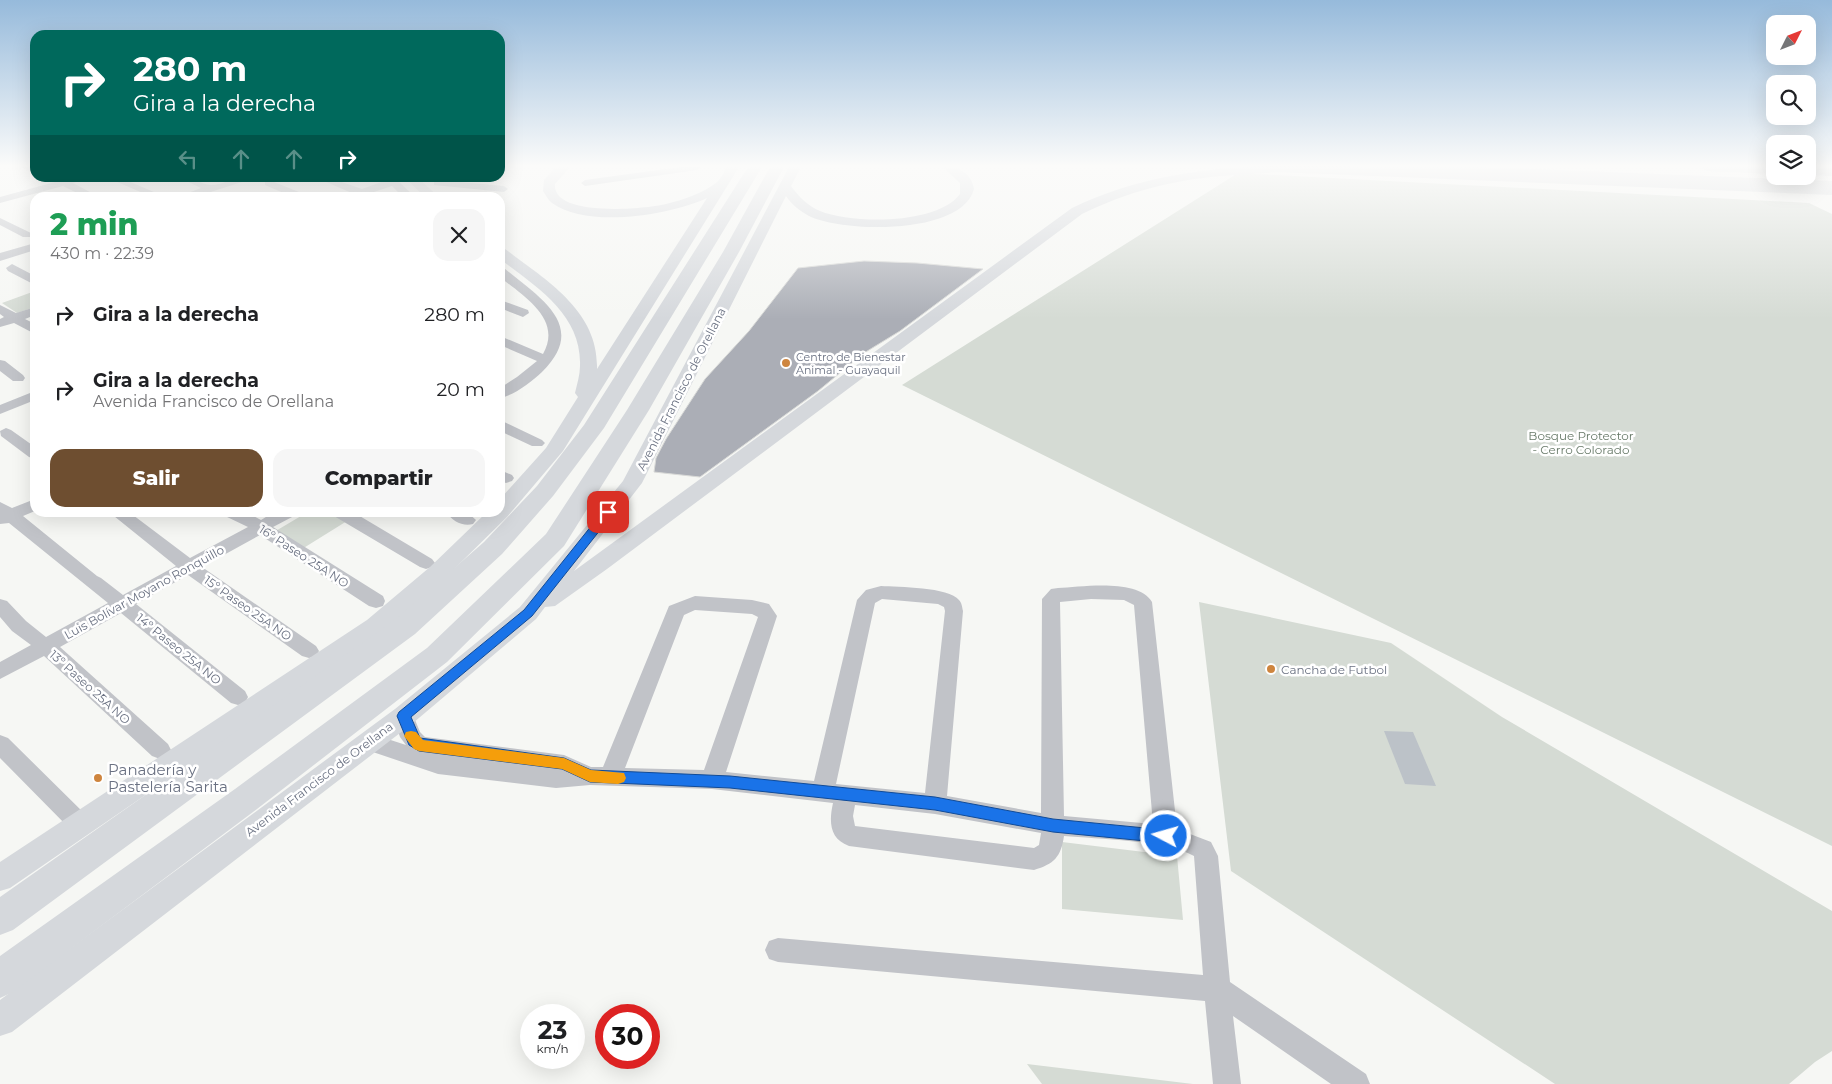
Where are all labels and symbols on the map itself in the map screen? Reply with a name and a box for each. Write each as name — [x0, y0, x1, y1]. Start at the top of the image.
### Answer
north arrow — [1766, 15, 1816, 65]
street label: Avenida Francisco de Orellana — [633, 305, 729, 473]
place label: Centro de Bienestar Animal - Guayaquil — [796, 350, 906, 377]
marker: Centro de Bienestar Animal - Guayaquil — [780, 357, 792, 369]
park label: Bosque Protector - Cerro Colorado — [1528, 428, 1634, 457]
pin — [587, 491, 629, 533]
street label: 16º Paseo 25A NO — [256, 521, 352, 591]
street label: Luis Bolívar Moyano Ronquillo — [62, 542, 226, 642]
street label: 15º Paseo 25A NO — [201, 572, 295, 644]
street label: 14º Paseo 25A NO — [134, 610, 224, 688]
street label: 13º Paseo 25A NO — [46, 647, 134, 727]
place label: Cancha de Futbol — [1281, 662, 1387, 677]
marker: Cancha de Futbol — [1265, 663, 1277, 675]
street label: Avenida Francisco de Orellana — [242, 719, 396, 839]
place label: Panadería y Pastelería Sarita — [108, 760, 228, 796]
marker: Panadería y Pastelería Sarita — [92, 772, 104, 784]
position arrow — [1139, 809, 1191, 861]
speed limit sign: 30 — [595, 1004, 660, 1069]

